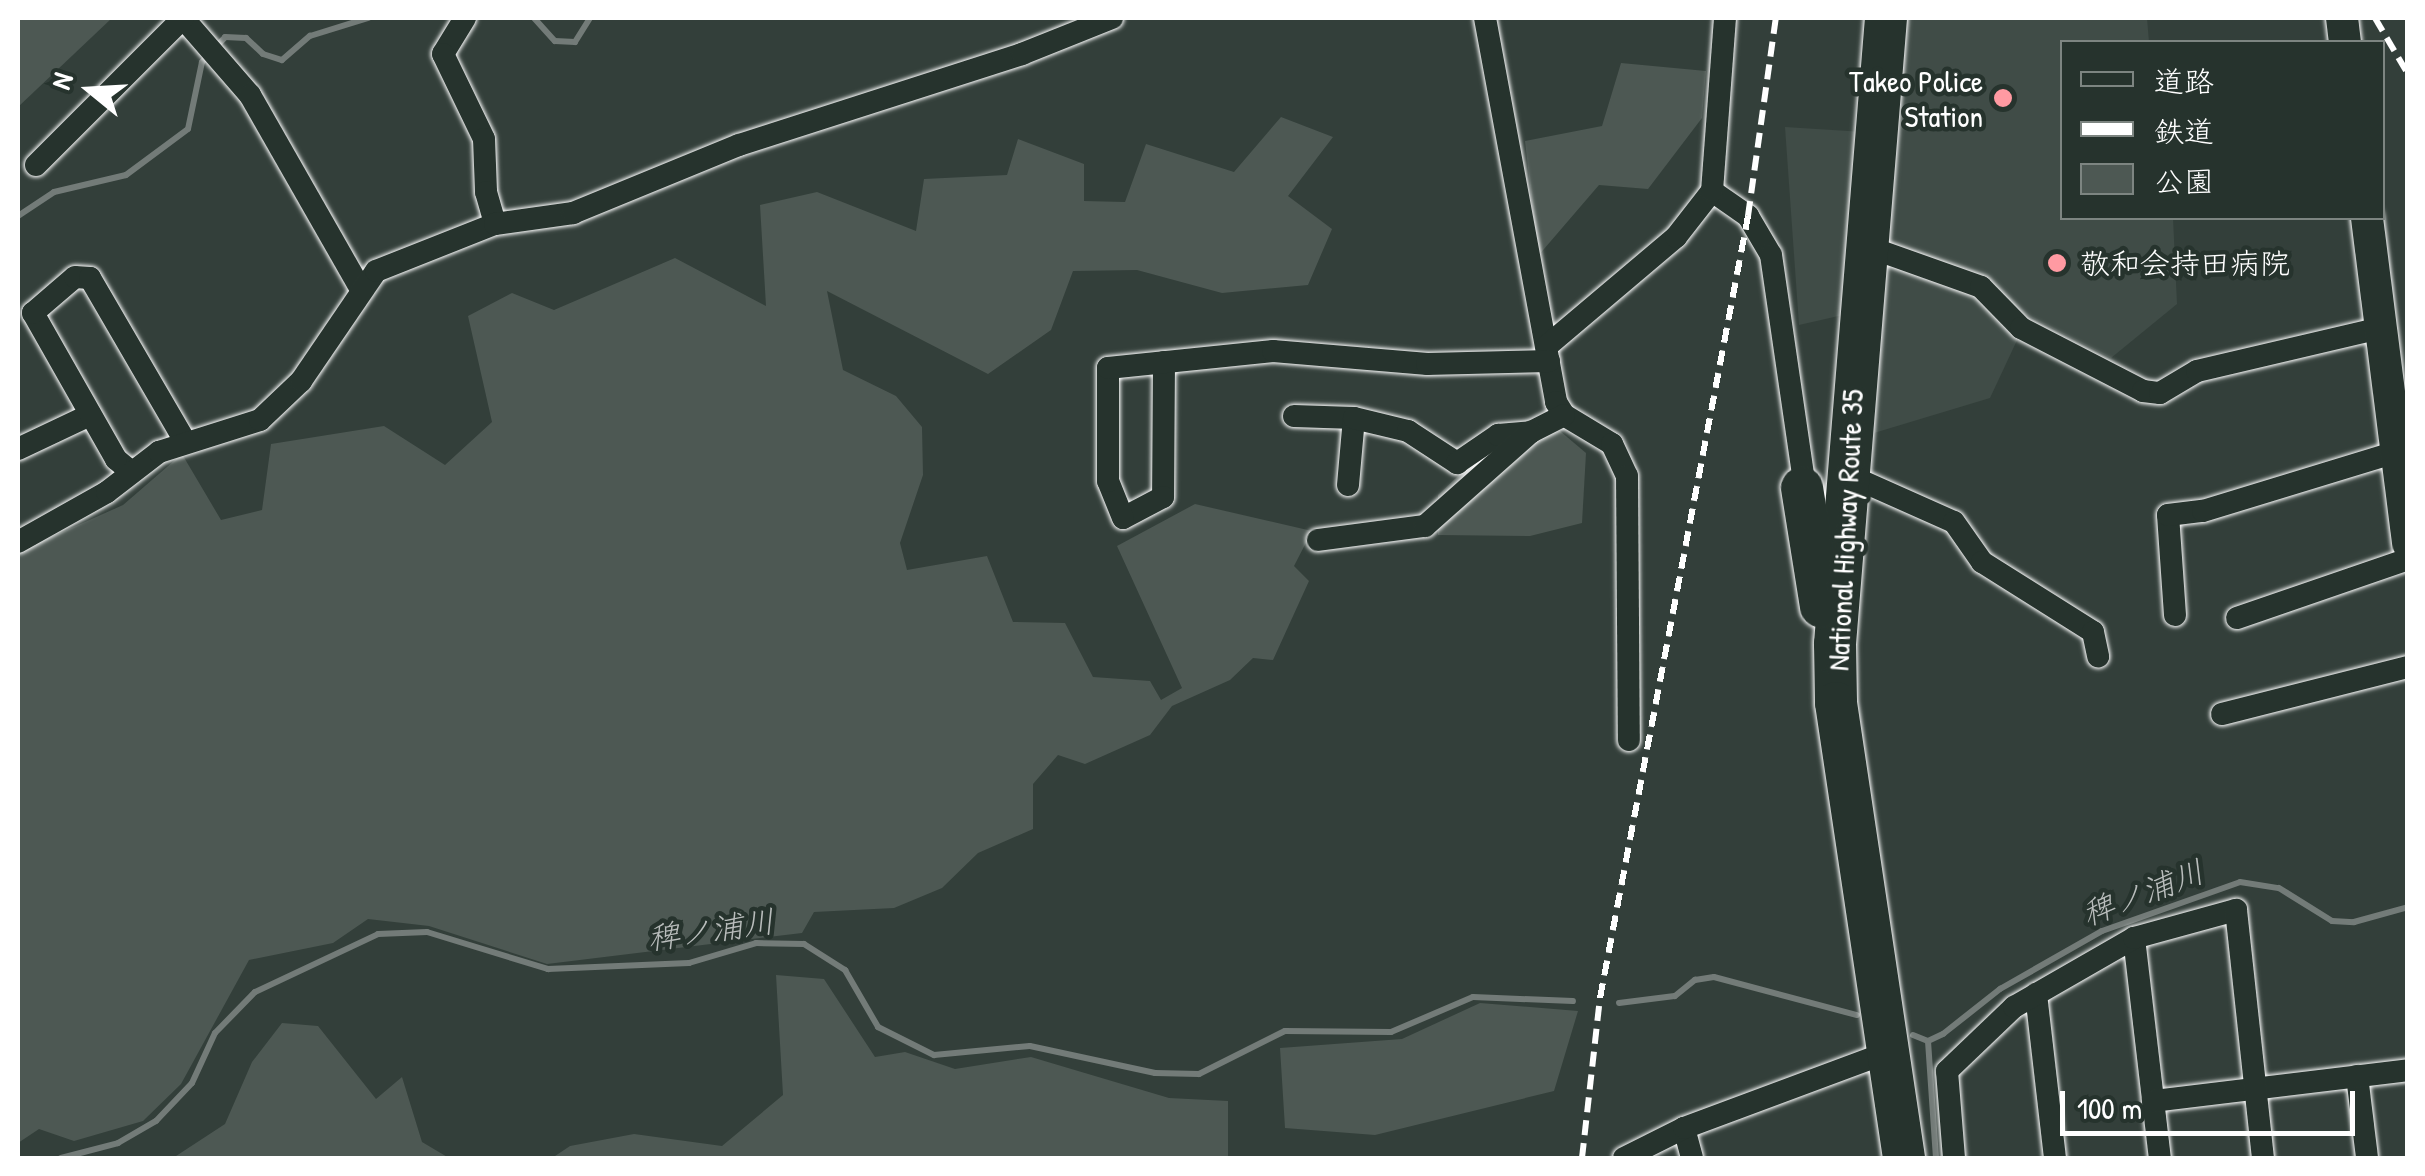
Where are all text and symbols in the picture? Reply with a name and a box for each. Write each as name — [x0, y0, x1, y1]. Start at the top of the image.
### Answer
north arrow — [40, 40, 140, 140]
legend — [2060, 40, 2385, 220]
text: 道路 — [2154, 61, 2214, 101]
place label: Takeo Police Station — [1849, 63, 1983, 134]
text: N — [41, 68, 82, 94]
marker: Takeo Police Station — [1992, 87, 2014, 109]
text: 鉄道 — [2154, 111, 2214, 151]
text: 公園 — [2154, 161, 2214, 201]
place label: 敬和会持田病院 — [2080, 245, 2290, 281]
marker: 敬和会持田病院 — [2044, 250, 2070, 276]
street label: National Highway Route 35 — [1820, 388, 1870, 672]
water label: 稗ノ浦川 — [2076, 852, 2210, 934]
water label: 稗ノ浦川 — [645, 902, 777, 958]
scale bar — [2065, 1071, 2360, 1133]
text: 100 m — [2077, 1088, 2142, 1128]

